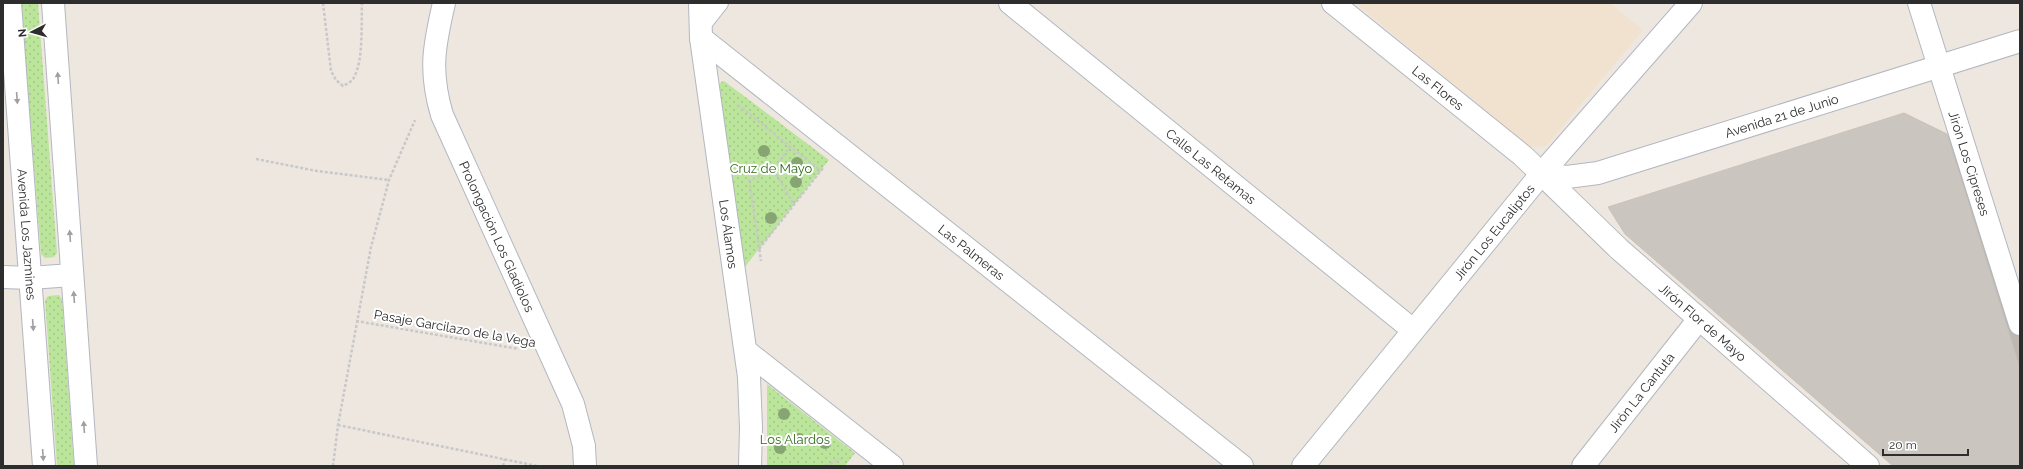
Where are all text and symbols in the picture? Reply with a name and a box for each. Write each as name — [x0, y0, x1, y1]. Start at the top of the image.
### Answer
north arrow — [12, 12, 52, 52]
text: N — [16, 28, 29, 38]
street label: Las Flores — [1409, 63, 1467, 113]
one-way arrow — [55, 72, 62, 84]
street label: Avenida 21 de Junio — [1723, 91, 1841, 141]
one-way arrow — [14, 92, 21, 104]
street label: Jirón Los Cipreses — [1945, 109, 1992, 218]
street label: Calle Las Retamas — [1163, 126, 1259, 207]
street label: Prolongación Los Gladiolos — [456, 159, 537, 314]
park label: Cruz de Mayo — [730, 161, 813, 176]
street label: Avenida Los Jazmines — [14, 168, 39, 301]
street label: Jirón Los Eucaliptos — [1451, 181, 1538, 283]
street label: Los Álamos — [716, 198, 741, 270]
street label: Las Palmeras — [935, 222, 1007, 283]
one-way arrow — [66, 230, 73, 242]
street label: Jirón Flor de Mayo — [1656, 281, 1749, 365]
one-way arrow — [71, 291, 78, 303]
street label: Pasaje Garcilazo de la Vega — [373, 307, 537, 350]
one-way arrow — [30, 319, 37, 331]
street label: Jirón La Cantuta — [1606, 350, 1678, 435]
one-way arrow — [80, 421, 87, 433]
scale bar — [1883, 431, 1968, 457]
park label: Los Alardos — [760, 432, 830, 447]
text: 20 m — [1889, 438, 1917, 452]
one-way arrow — [39, 449, 46, 461]

